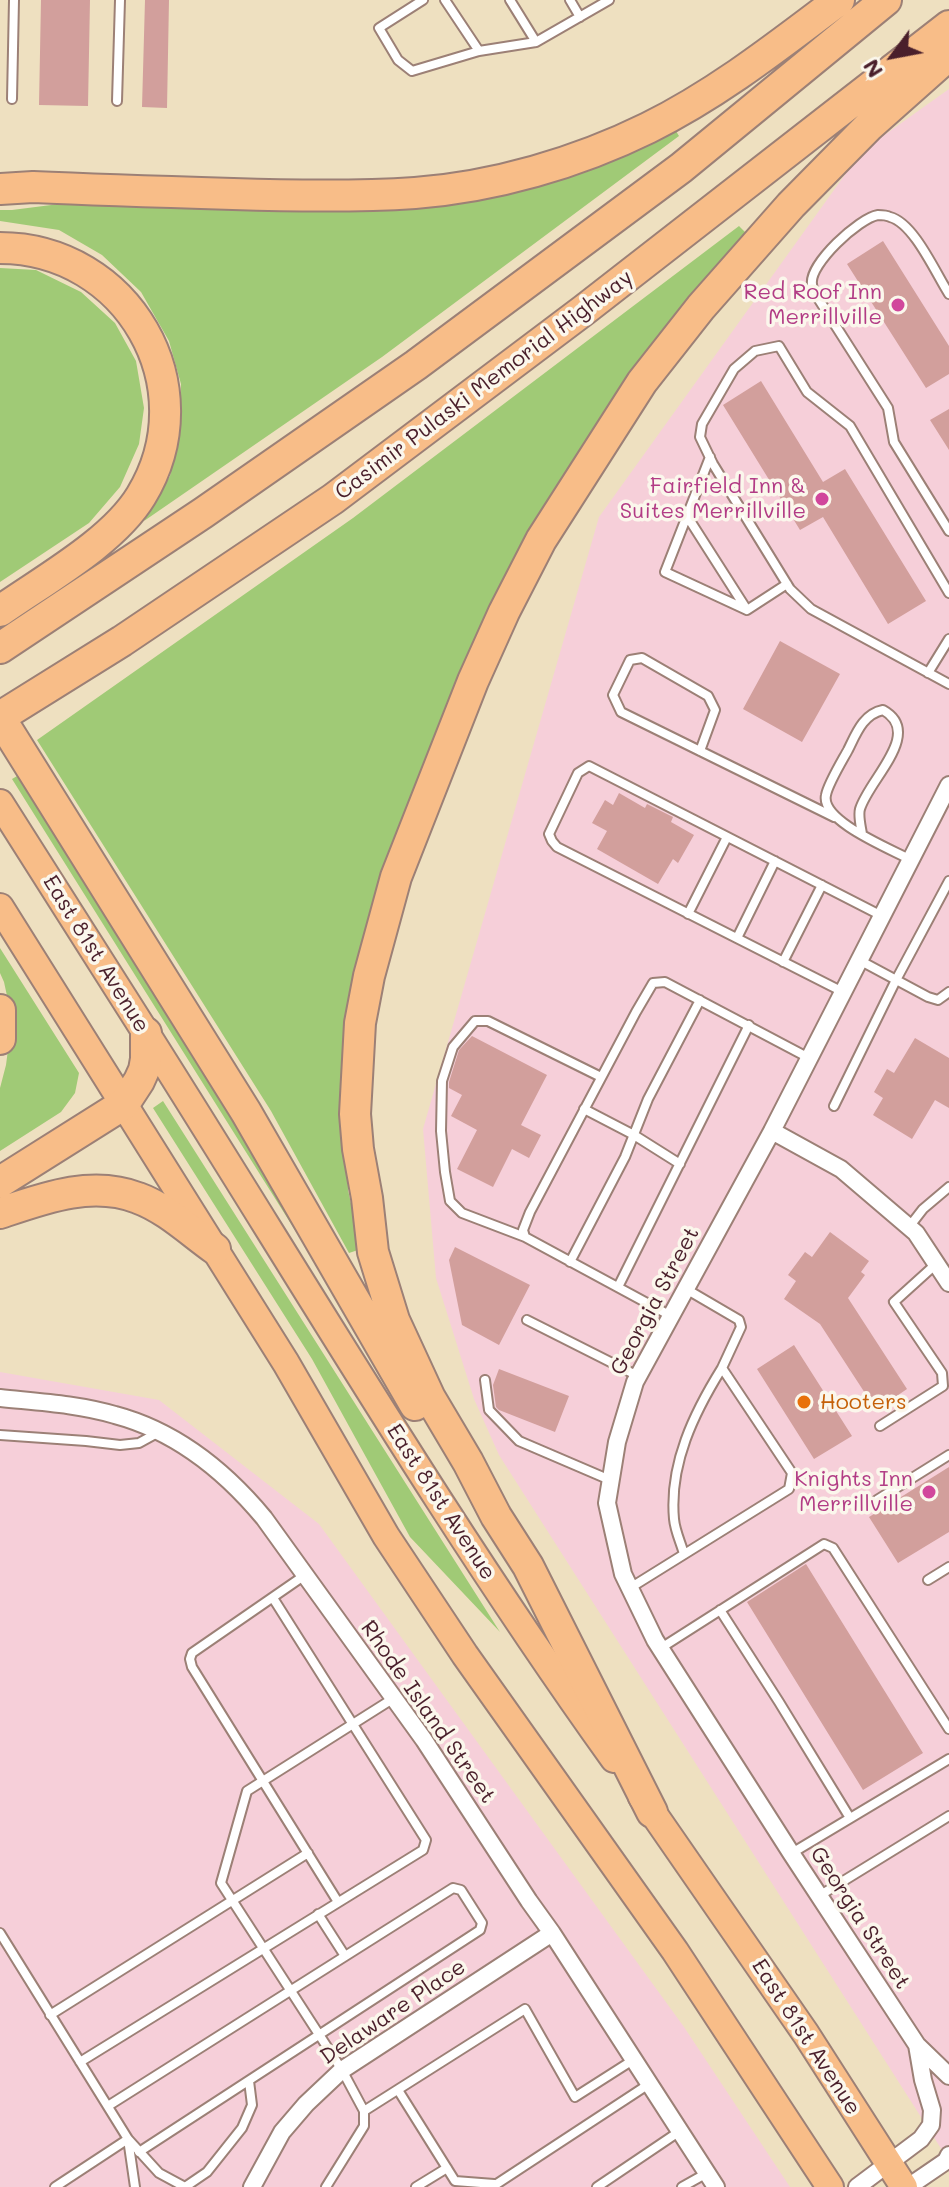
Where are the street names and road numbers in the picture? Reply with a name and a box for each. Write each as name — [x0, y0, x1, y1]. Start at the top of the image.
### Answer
street label: Casimir Pulaski Memorial Highway — [330, 264, 638, 506]
street label: East 81st Avenue — [37, 871, 155, 1037]
street label: Georgia Street — [605, 1222, 705, 1380]
street label: East 81st Avenue — [381, 1419, 501, 1585]
street label: Rhode Island Street — [355, 1616, 501, 1808]
street label: Georgia Street — [804, 1842, 916, 1994]
street label: Delaware Place — [315, 1954, 471, 2070]
street label: East 81st Avenue — [746, 1954, 866, 2120]

